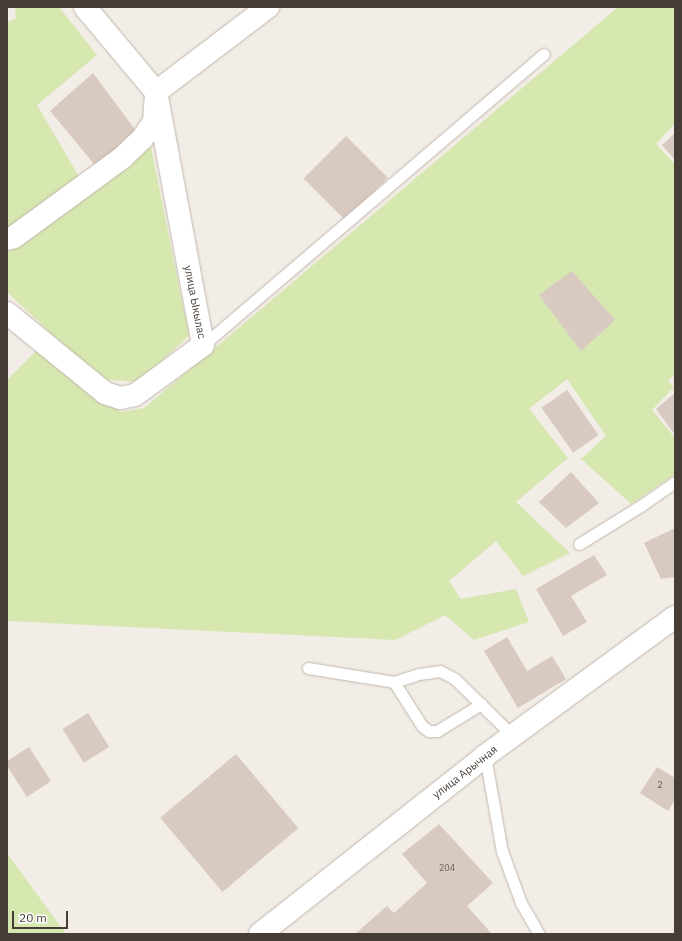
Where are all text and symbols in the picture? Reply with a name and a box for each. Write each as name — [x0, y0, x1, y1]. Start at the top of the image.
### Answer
street label: улица Ыкылас — [181, 264, 209, 340]
street label: улица Арычная — [430, 743, 500, 801]
house number: 2 — [657, 780, 663, 790]
house number: 204 — [439, 863, 455, 873]
scale bar — [14, 903, 70, 929]
text: 20 m — [19, 910, 47, 925]

